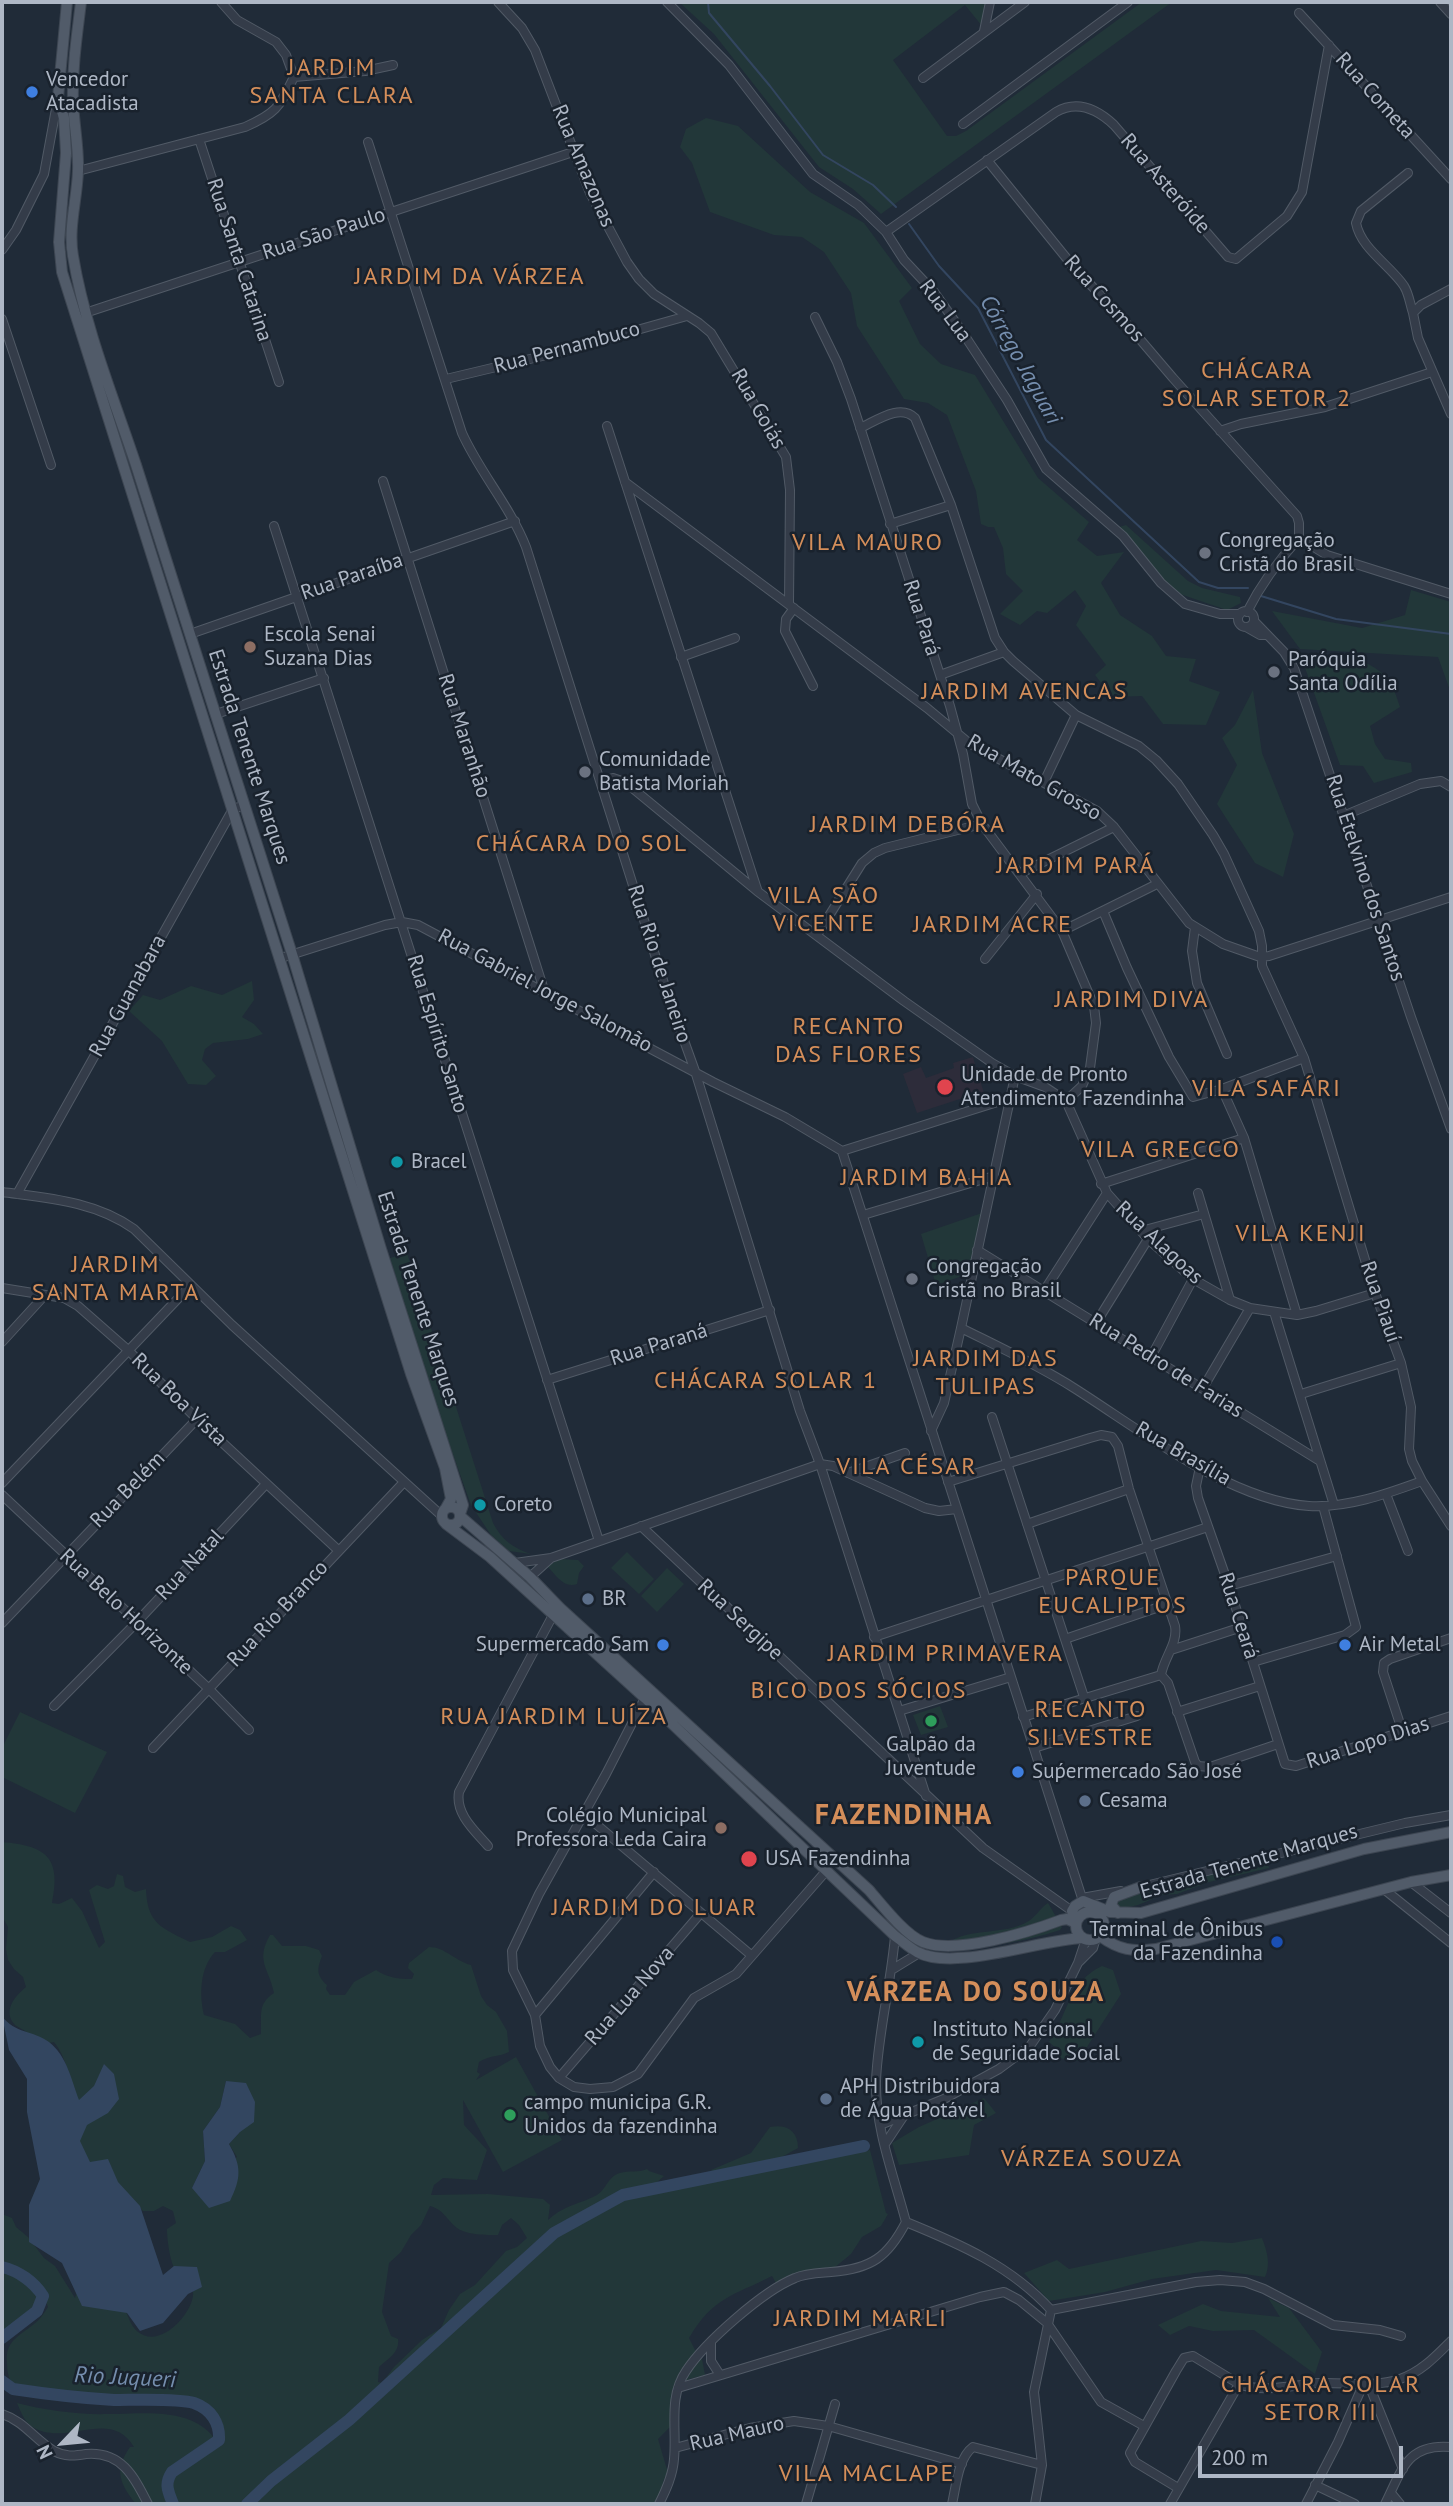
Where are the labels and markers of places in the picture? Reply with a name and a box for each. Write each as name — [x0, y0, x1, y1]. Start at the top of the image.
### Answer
place label: Vencedor Atacadista — [46, 67, 139, 117]
marker: Vencedor Atacadista — [24, 84, 40, 100]
place label: Congregação Cristã do Brasil — [1219, 528, 1354, 578]
marker: Congregação Cristã do Brasil — [1197, 545, 1213, 561]
place label: Escola Senai Suzana Dias — [264, 622, 376, 672]
marker: Escola Senai Suzana Dias — [242, 639, 258, 655]
place label: Paróquia Santa Odília — [1288, 647, 1398, 697]
marker: Paróquia Santa Odília — [1266, 664, 1282, 680]
place label: Comunidade Batista Moriah — [599, 747, 729, 797]
marker: Comunidade Batista Moriah — [577, 764, 593, 780]
place label: Unidade de Pronto Atendimento Fazendinha — [961, 1062, 1185, 1112]
marker: Unidade de Pronto Atendimento Fazendinha — [935, 1077, 955, 1097]
place label: Bracel — [411, 1149, 467, 1175]
marker: Bracel — [389, 1154, 405, 1170]
place label: Congregação Cristã no Brasil — [926, 1254, 1061, 1304]
marker: Congregação Cristã no Brasil — [904, 1271, 920, 1287]
place label: Coreto — [494, 1492, 552, 1518]
marker: Coreto — [472, 1497, 488, 1513]
place label: BR — [602, 1586, 627, 1612]
marker: BR — [580, 1591, 596, 1607]
place label: Supermercado Sam — [476, 1632, 649, 1658]
place label: Air Metal — [1359, 1632, 1441, 1658]
marker: Supermercado Sam — [655, 1637, 671, 1653]
marker: Air Metal — [1337, 1637, 1353, 1653]
marker: Galpão da Juventude — [923, 1713, 939, 1729]
place label: Galpão da Juventude — [886, 1732, 976, 1782]
place label: Suṕermercado São José — [1032, 1759, 1242, 1785]
marker: Suṕermercado São José — [1010, 1764, 1026, 1780]
place label: Cesama — [1099, 1788, 1168, 1814]
marker: Cesama — [1077, 1793, 1093, 1809]
place label: Colégio Municipal Professora Leda Caira — [516, 1803, 707, 1853]
marker: Colégio Municipal Professora Leda Caira — [713, 1820, 729, 1836]
place label: USA Fazendinha — [765, 1846, 911, 1872]
marker: USA Fazendinha — [739, 1849, 759, 1869]
place label: Terminal de Ônibus da Fazendinha — [1089, 1917, 1263, 1967]
marker: Terminal de Ônibus da Fazendinha — [1269, 1934, 1285, 1950]
place label: Instituto Nacional de Seguridade Social — [932, 2017, 1120, 2067]
marker: Instituto Nacional de Seguridade Social — [910, 2034, 926, 2050]
place label: APH Distribuidora de Água Potável — [840, 2074, 1000, 2124]
place label: campo municipa G.R. Unidos da fazendinha — [524, 2090, 718, 2140]
marker: APH Distribuidora de Água Potável — [818, 2091, 834, 2107]
marker: campo municipa G.R. Unidos da fazendinha — [502, 2107, 518, 2123]

